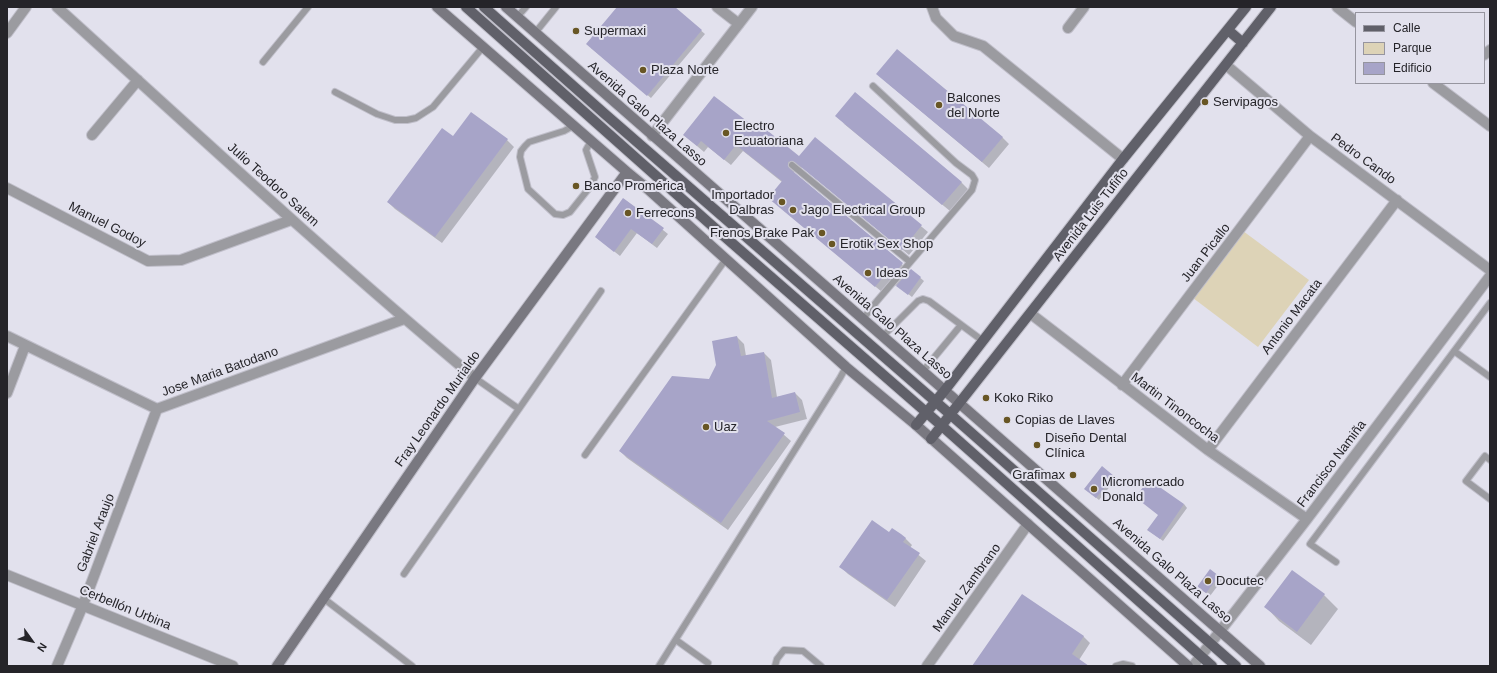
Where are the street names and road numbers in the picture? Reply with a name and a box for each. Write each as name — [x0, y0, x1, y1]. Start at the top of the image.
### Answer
street label: Avenida Galo Plaza Lasso — [584, 58, 710, 170]
street label: Pedro Cando — [1327, 130, 1399, 188]
street label: Julio Teodoro Salem — [224, 140, 322, 230]
street label: Avenida Luis Tufiño — [1050, 165, 1132, 265]
street label: Manuel Godoy — [66, 199, 148, 251]
street label: Juan Picallo — [1178, 221, 1234, 285]
street label: Avenida Galo Plaza Lasso — [829, 271, 955, 383]
street label: Antonio Macata — [1259, 276, 1325, 358]
street label: Jose Maria Batodano — [160, 344, 280, 400]
street label: Fray Leonardo Murialdo — [392, 348, 484, 470]
street label: Martin Tinoncocha — [1128, 370, 1222, 446]
street label: Francisco Namiña — [1294, 417, 1370, 511]
street label: Gabriel Araujo — [74, 491, 118, 575]
street label: Avenida Galo Plaza Lasso — [1109, 515, 1235, 627]
street label: Manuel Zambrano — [930, 541, 1004, 635]
street label: Cerbellón Urbina — [77, 582, 173, 634]

